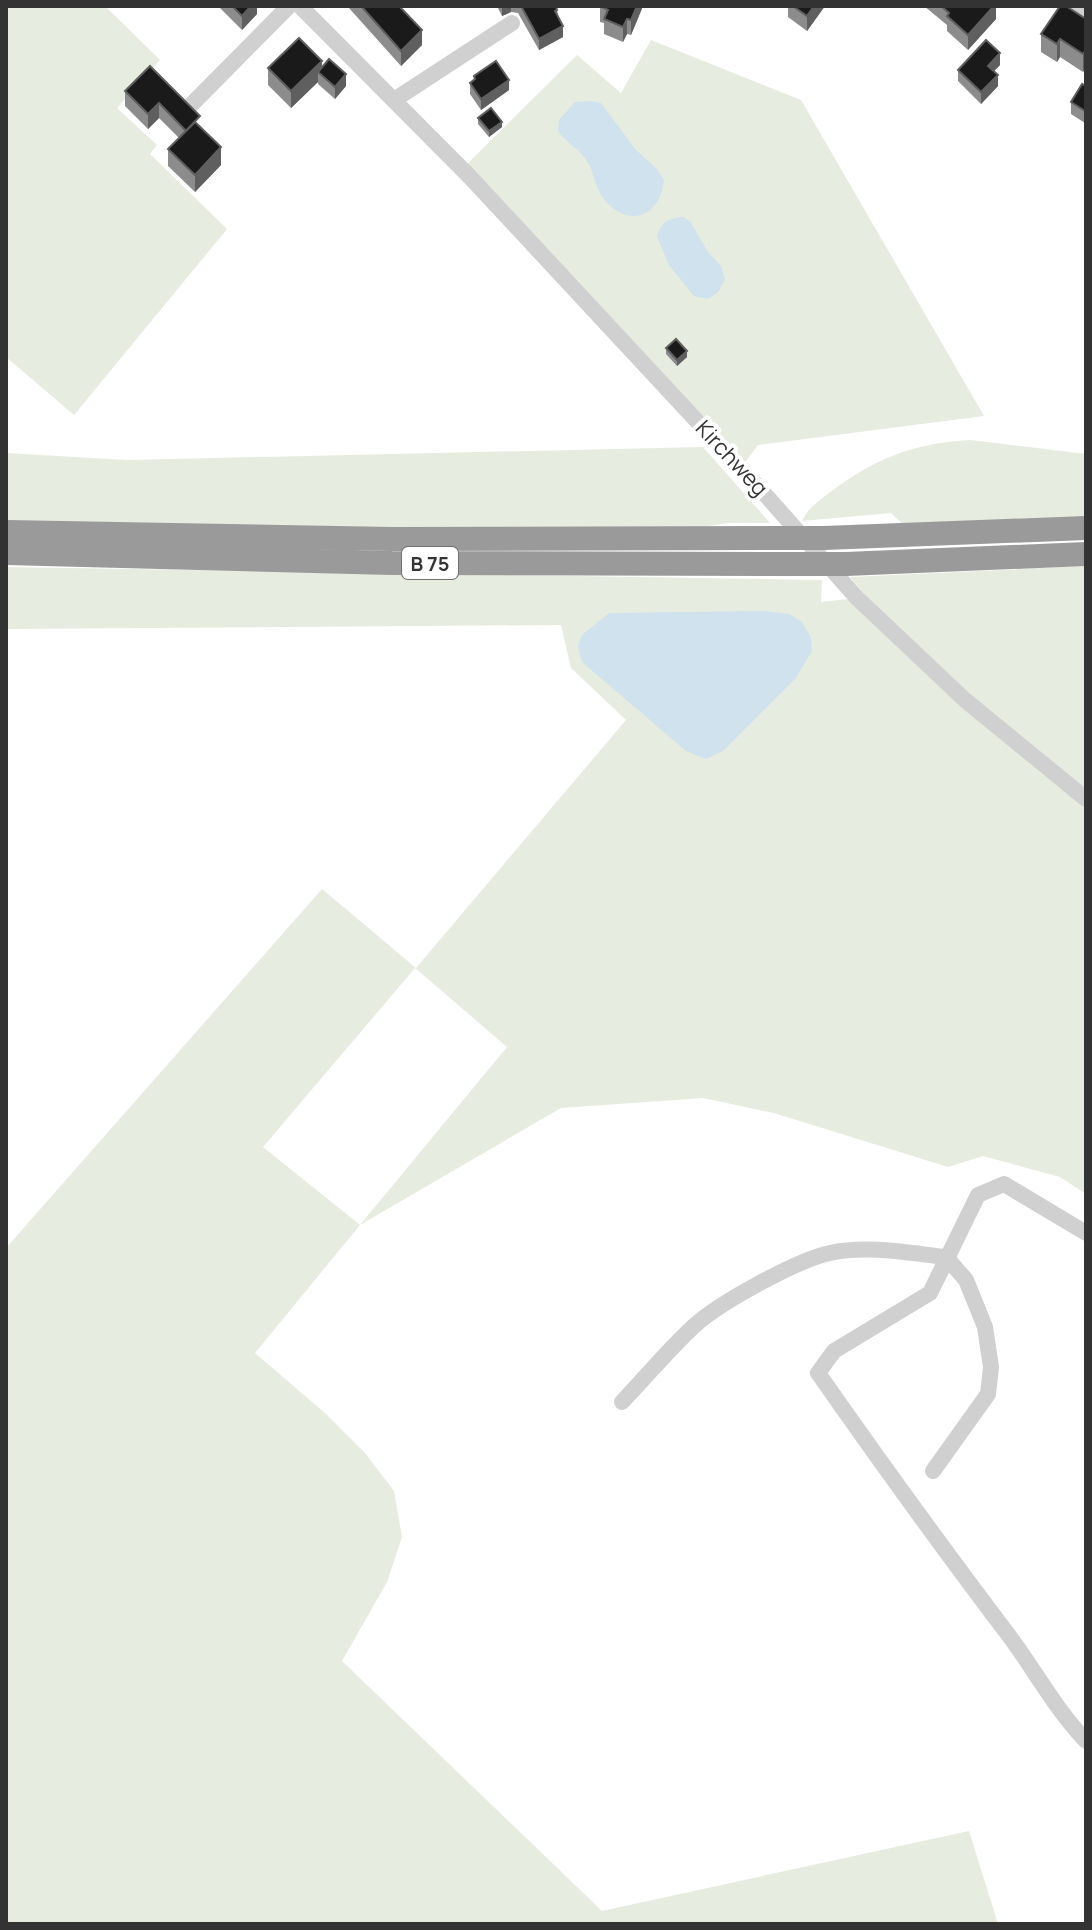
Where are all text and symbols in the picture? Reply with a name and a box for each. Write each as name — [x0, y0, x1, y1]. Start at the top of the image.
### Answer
street label: Kirchweg — [689, 414, 775, 502]
road number: B 75 — [402, 547, 458, 579]

